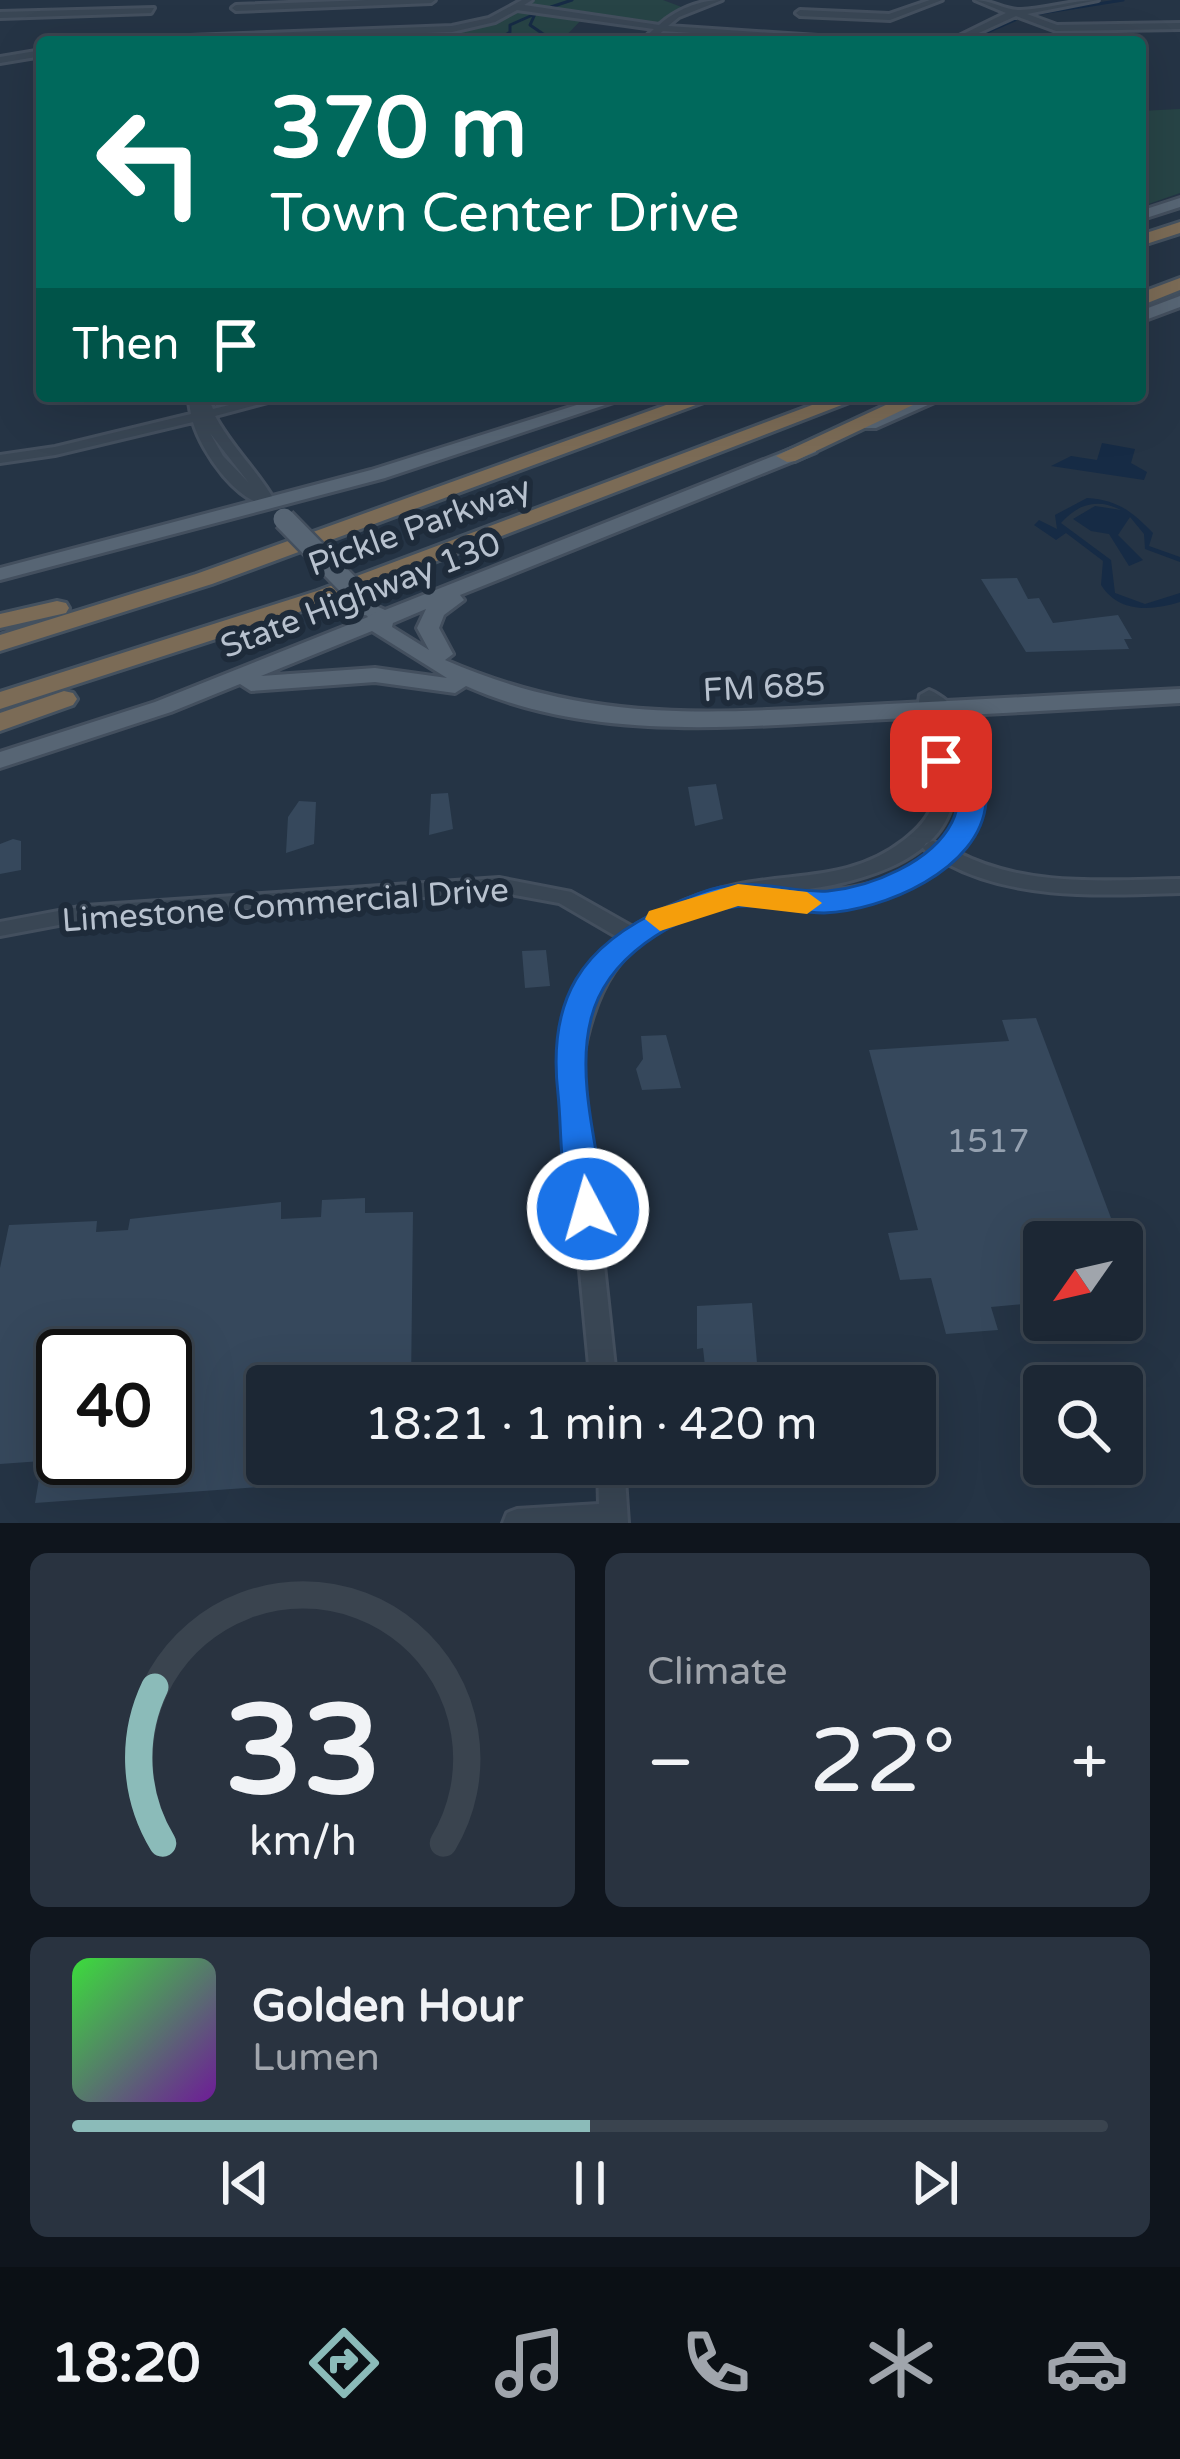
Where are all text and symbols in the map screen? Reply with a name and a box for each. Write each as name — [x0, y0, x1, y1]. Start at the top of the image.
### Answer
text: 370 m — [270, 79, 527, 180]
icon: left — [72, 84, 228, 240]
text: Town Center Drive — [270, 181, 740, 246]
icon: arrive — [203, 312, 269, 378]
text: Then — [72, 318, 179, 372]
street label: Pickle Parkway — [303, 468, 536, 585]
street label: State Highway 130 — [215, 524, 506, 667]
street label: FM 685 — [702, 665, 826, 710]
pin — [890, 710, 992, 812]
icon: arrive — [908, 728, 974, 794]
street label: Limestone Commercial Drive — [60, 870, 510, 941]
house number: 1517 — [947, 1122, 1029, 1161]
position arrow — [525, 1146, 651, 1272]
north arrow — [1023, 1221, 1143, 1341]
map controls — [1023, 1221, 1143, 1485]
speed limit sign: 40 — [36, 1329, 192, 1485]
button: search — [1023, 1365, 1143, 1485]
text: 18:21 · 1 min · 420 m — [365, 1398, 817, 1452]
text: Climate — [647, 1648, 787, 1695]
text: 33 — [224, 1677, 381, 1828]
text: 22° — [809, 1708, 956, 1817]
text: − — [647, 1723, 694, 1803]
text: + — [1071, 1723, 1108, 1803]
text: km/h — [249, 1816, 356, 1867]
text: Golden Hour — [252, 1980, 523, 2034]
text: Lumen — [252, 2034, 380, 2081]
icon: previous — [212, 2150, 278, 2216]
icon: pause — [557, 2150, 623, 2216]
icon: next — [902, 2150, 968, 2216]
icon: directions — [302, 2321, 386, 2405]
icon: music — [488, 2321, 572, 2405]
icon: phone — [674, 2321, 758, 2405]
icon: climate — [859, 2321, 943, 2405]
icon: car — [1045, 2321, 1129, 2405]
text: 18:20 — [51, 2331, 201, 2396]

